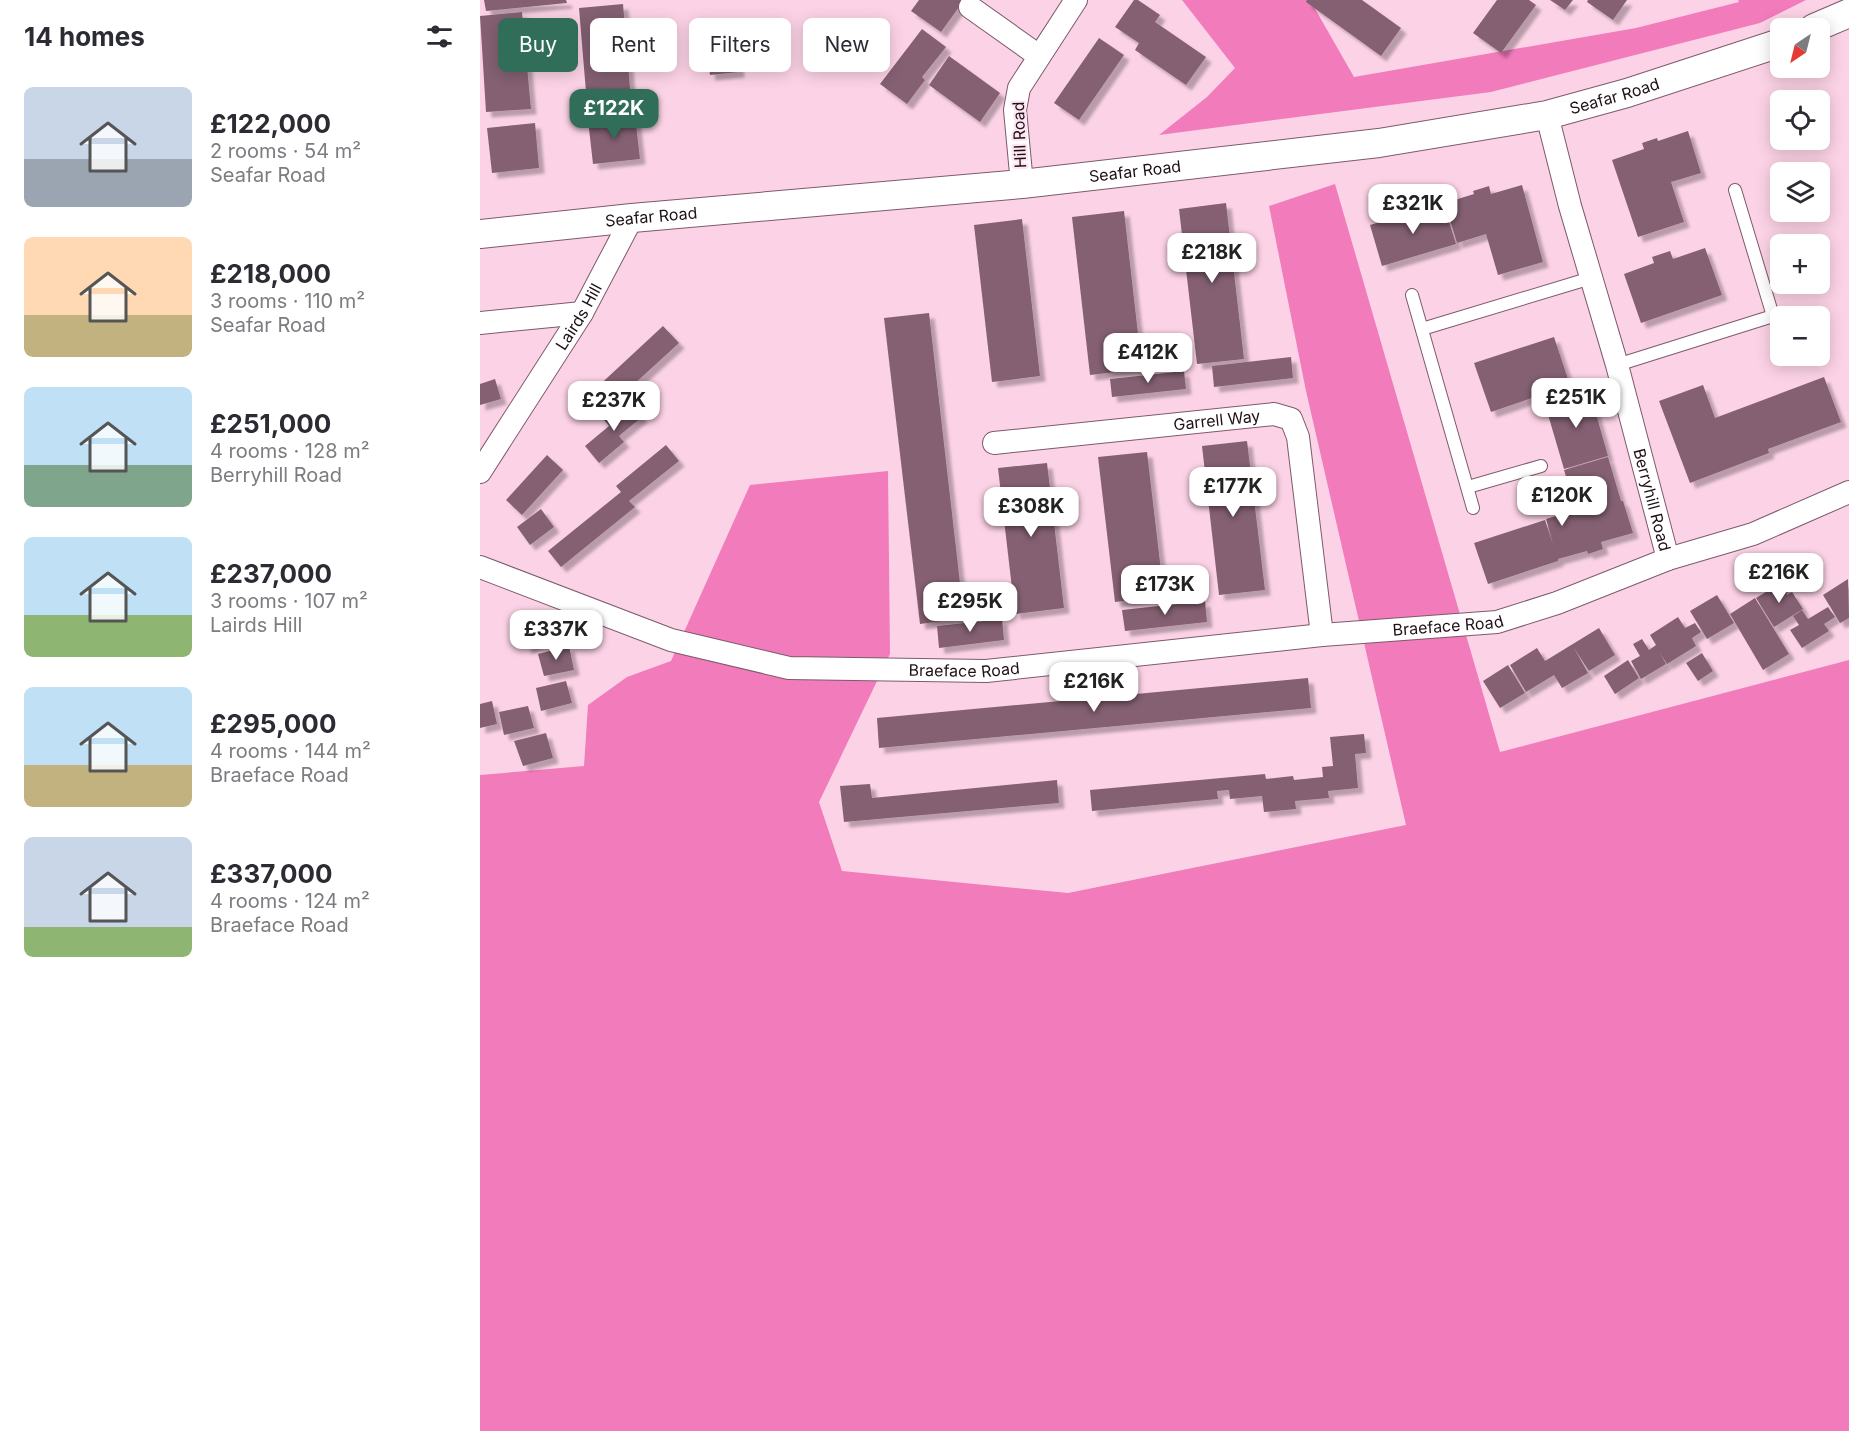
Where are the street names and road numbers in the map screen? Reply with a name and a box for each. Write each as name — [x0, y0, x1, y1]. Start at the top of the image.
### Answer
street label: Seafar Road — [1567, 73, 1662, 118]
street label: Hill Road — [1008, 101, 1030, 169]
street label: Seafar Road — [1088, 156, 1182, 186]
street label: Seafar Road — [604, 202, 698, 231]
street label: Lairds Hill — [551, 280, 606, 354]
street label: Garrell Way — [1172, 405, 1261, 434]
street label: Berryhill Road — [1629, 446, 1676, 553]
street label: Braeface Road — [1392, 611, 1506, 640]
street label: Braeface Road — [909, 657, 1021, 681]

